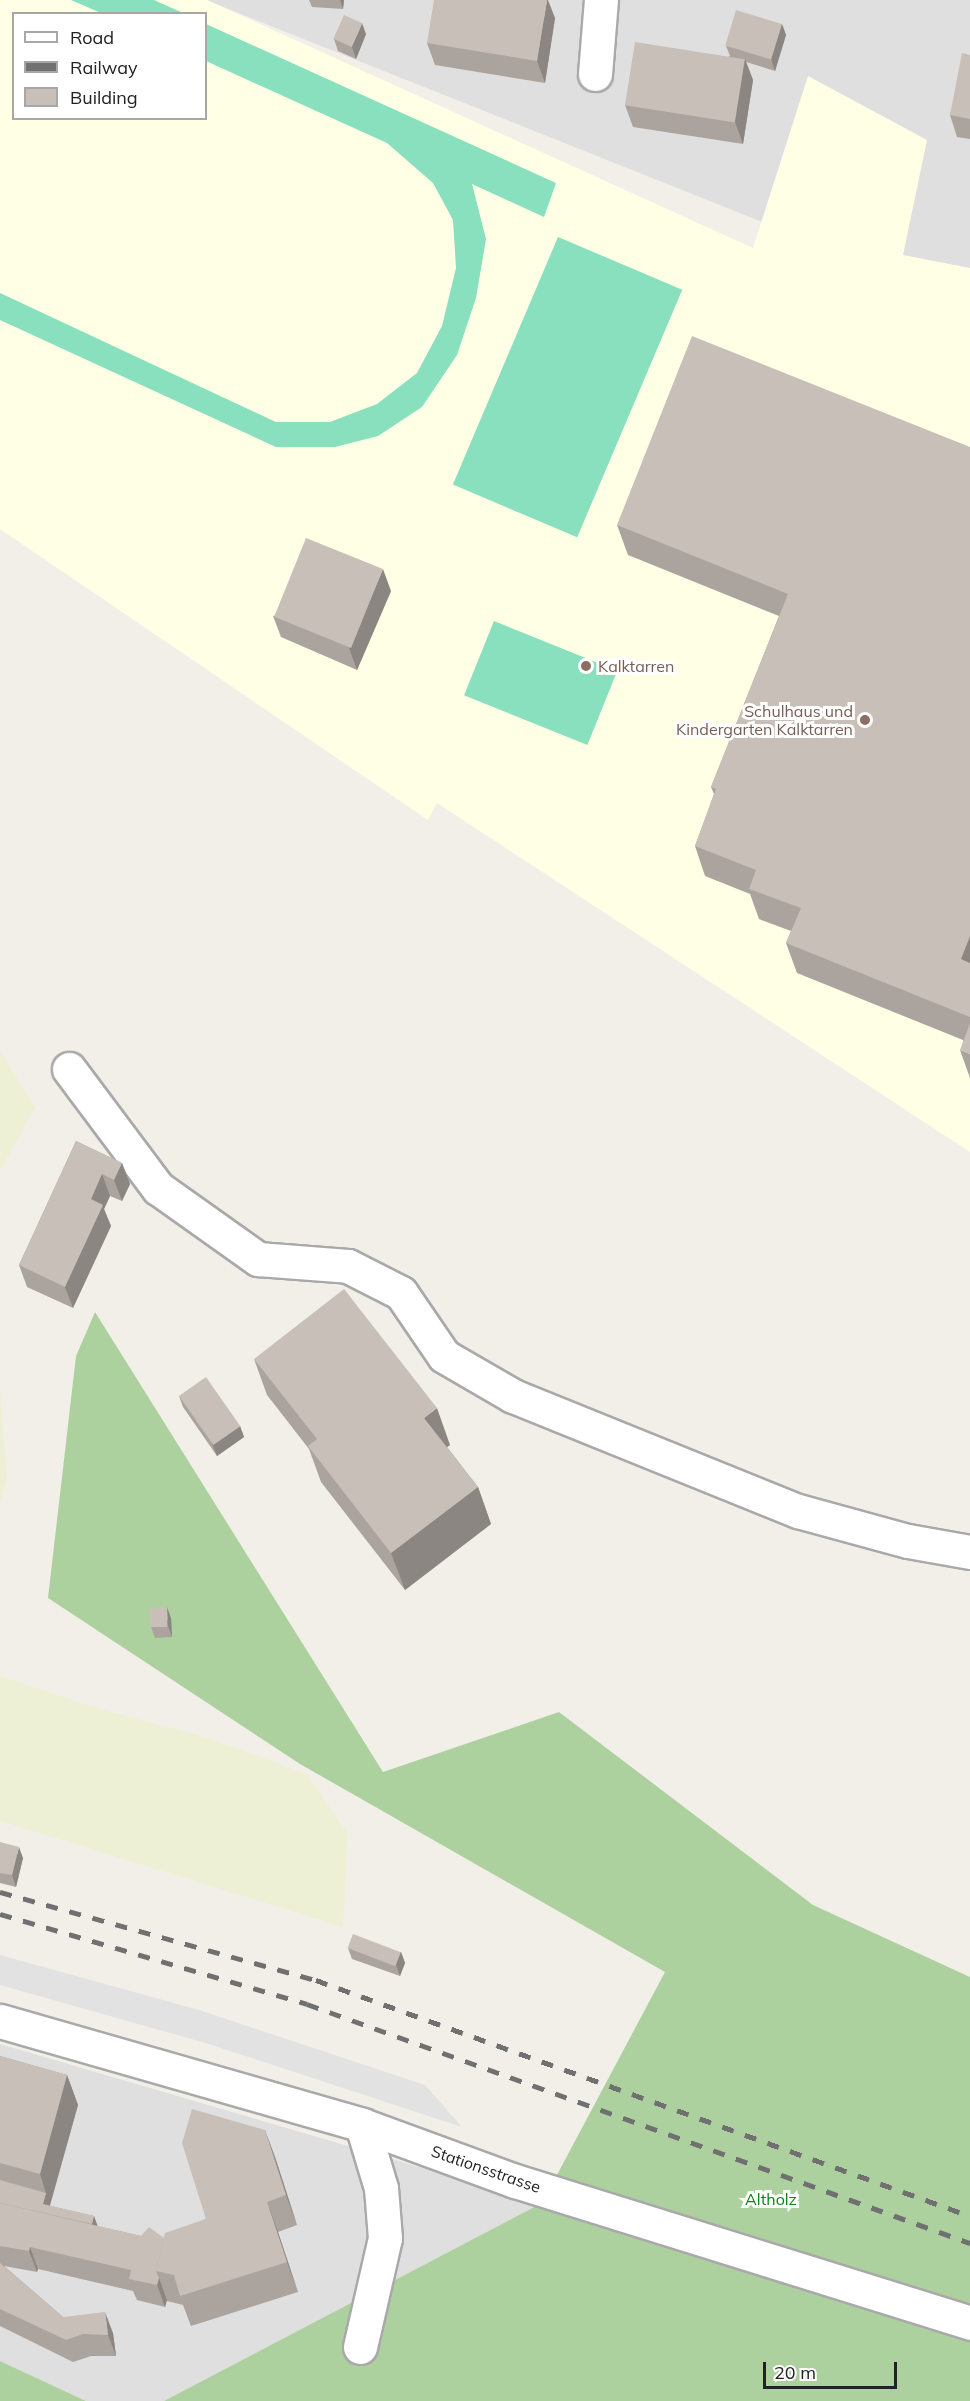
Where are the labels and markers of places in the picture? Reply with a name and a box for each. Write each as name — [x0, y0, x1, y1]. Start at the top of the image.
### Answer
place label: Kalktarren — [598, 656, 674, 676]
marker: Kalktarren — [579, 659, 593, 673]
place label: Schulhaus und Kindergarten Kalktarren — [676, 701, 853, 739]
marker: Schulhaus und Kindergarten Kalktarren — [858, 713, 872, 727]

